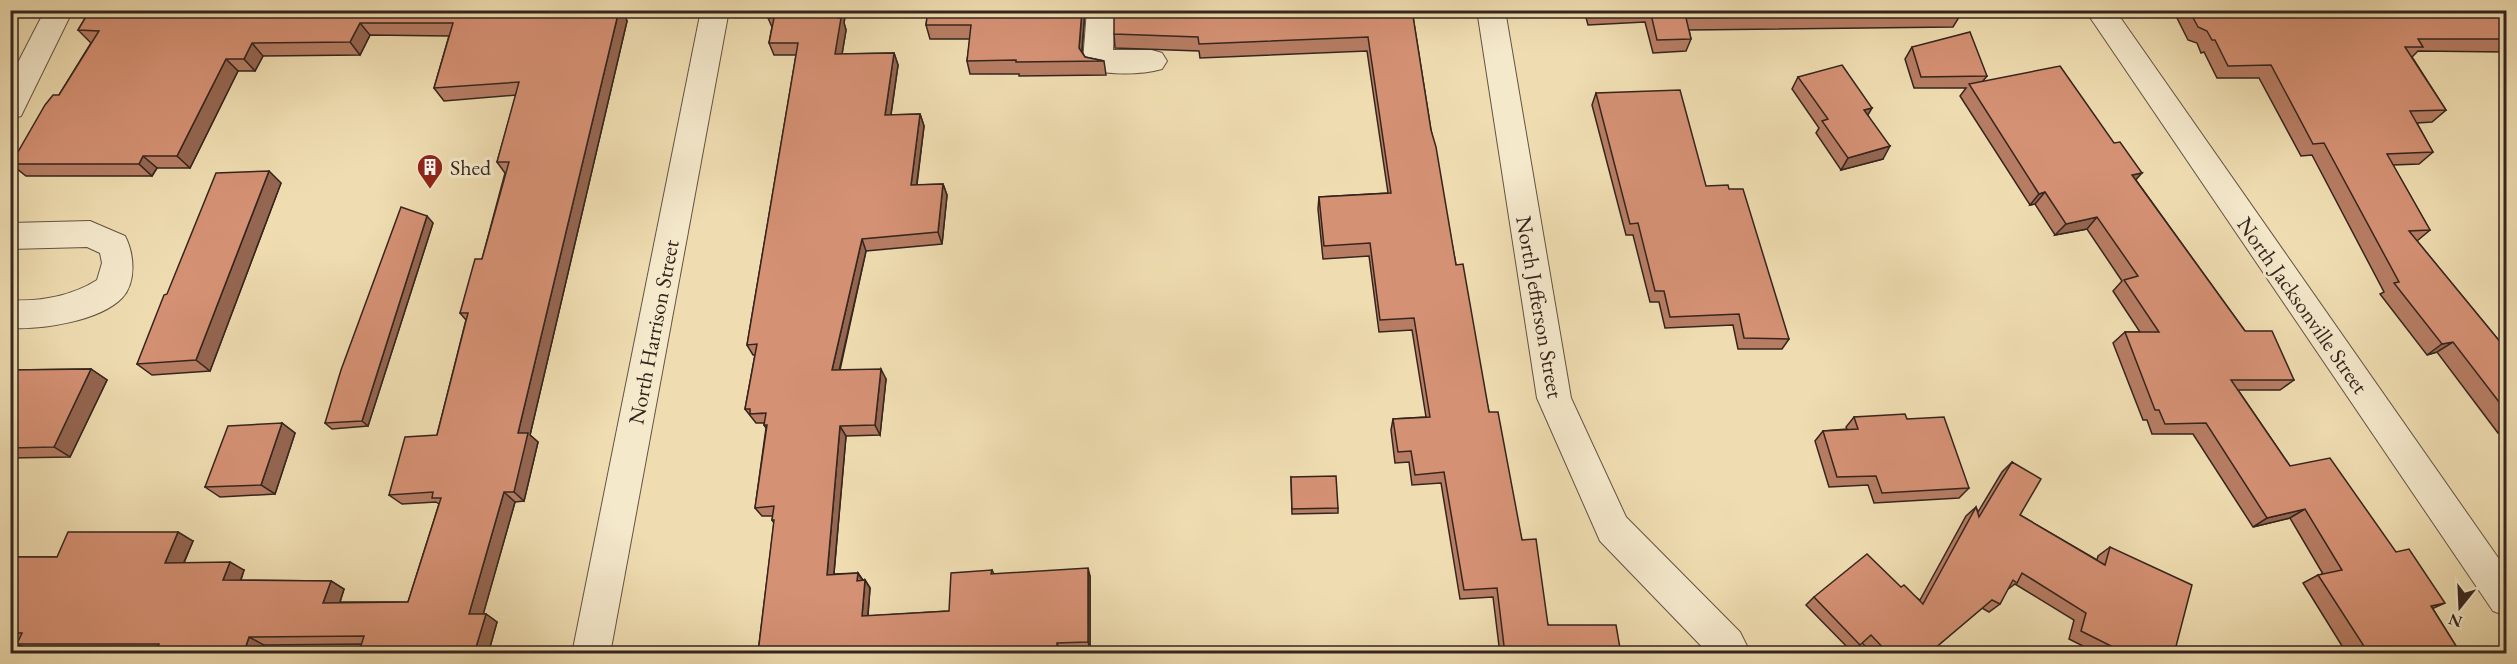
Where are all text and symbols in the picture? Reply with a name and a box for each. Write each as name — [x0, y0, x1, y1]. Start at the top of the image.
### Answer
building icon: Shed — [415, 152, 445, 190]
place label: Shed — [450, 153, 492, 182]
street label: North Jacksonville Street — [2231, 211, 2375, 400]
street label: North Jefferson Street — [1509, 214, 1570, 401]
street label: North Harrison Street — [621, 237, 686, 427]
north arrow — [2430, 577, 2490, 637]
text: N — [2446, 609, 2465, 633]

